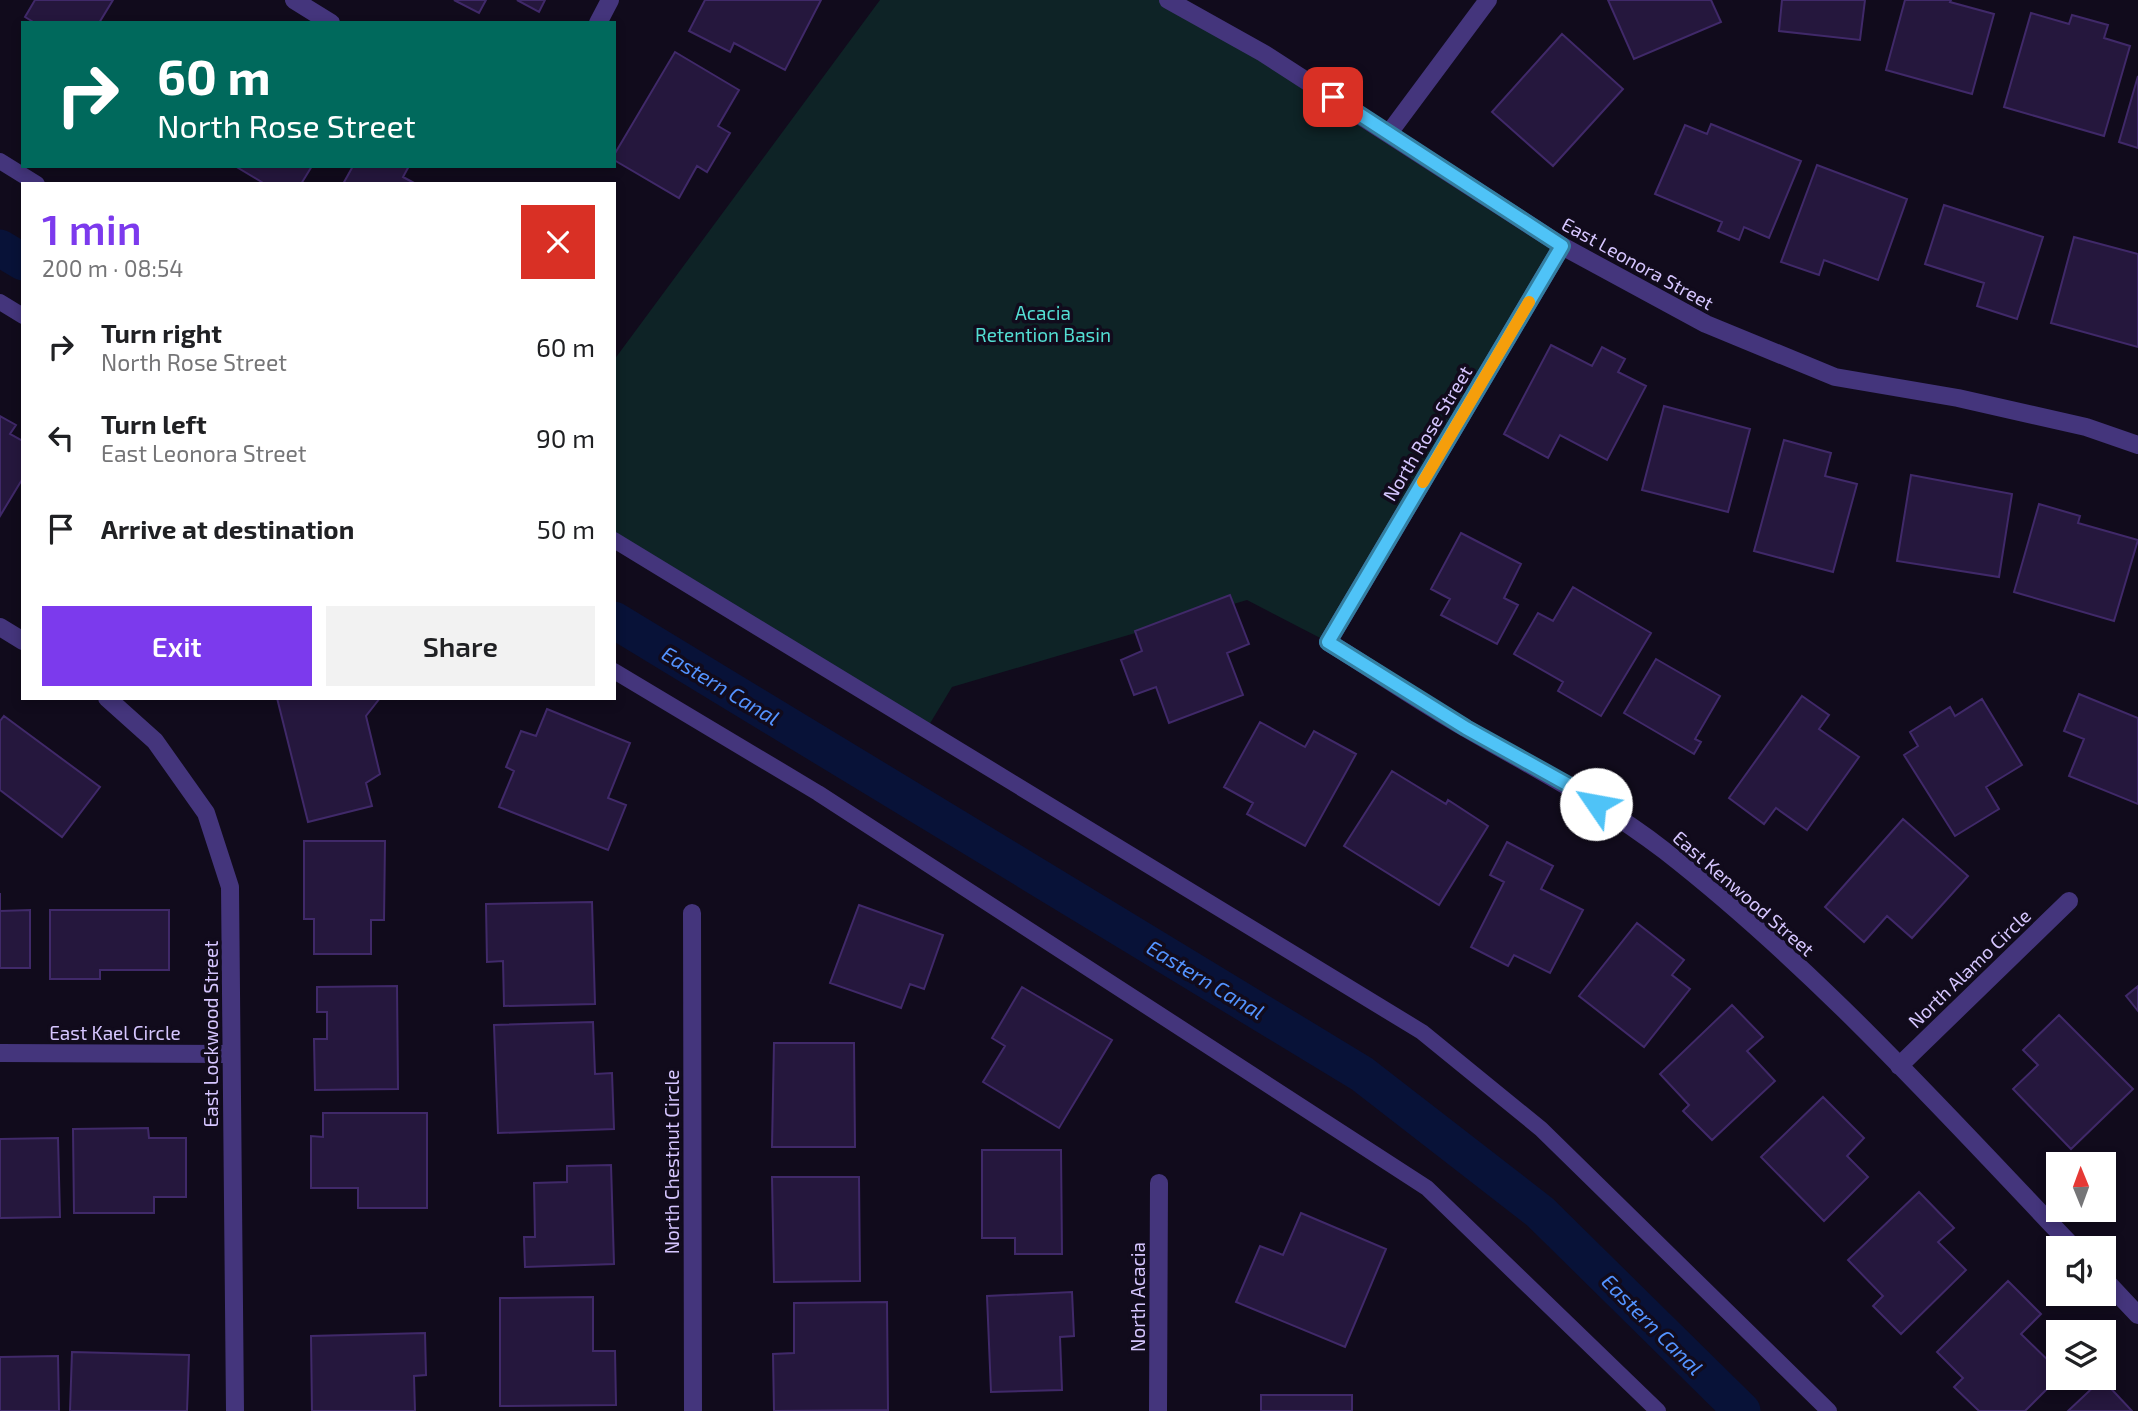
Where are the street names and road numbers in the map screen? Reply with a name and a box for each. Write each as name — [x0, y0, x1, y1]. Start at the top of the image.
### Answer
street label: East Leonora Street — [1558, 212, 1718, 314]
street label: North Rose Street — [1378, 361, 1476, 505]
street label: East Kenwood Street — [1669, 825, 1819, 961]
street label: North Alamo Circle — [1903, 904, 2035, 1032]
street label: East Lockwood Street — [199, 941, 222, 1127]
street label: East Kael Circle — [49, 1021, 181, 1044]
street label: North Chestnut Circle — [660, 1070, 683, 1254]
street label: North Acacia — [1126, 1242, 1149, 1352]

